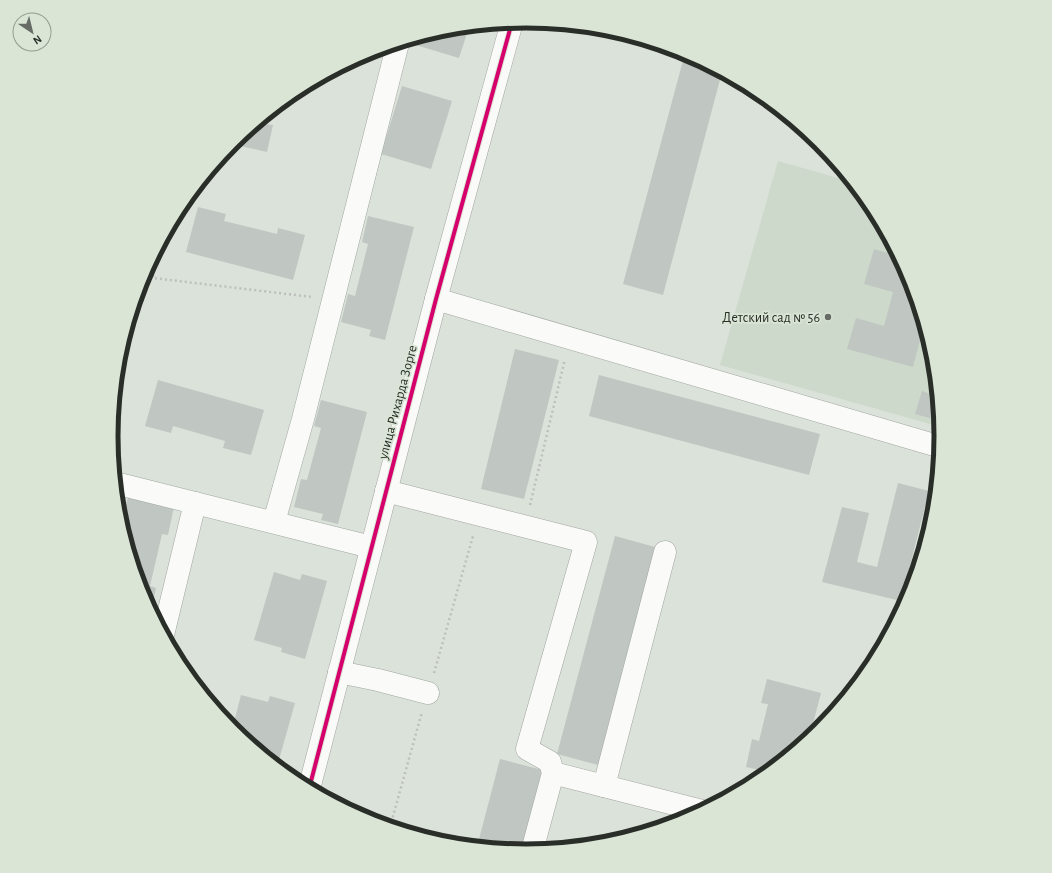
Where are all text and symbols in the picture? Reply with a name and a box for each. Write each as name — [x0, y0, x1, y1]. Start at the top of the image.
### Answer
north arrow — [12, 12, 52, 52]
text: N — [31, 33, 44, 46]
place label: Детский сад № 56 — [722, 311, 820, 325]
marker: Детский сад № 56 — [823, 312, 833, 322]
street label: улица Рихарда Зорге — [376, 344, 420, 462]

